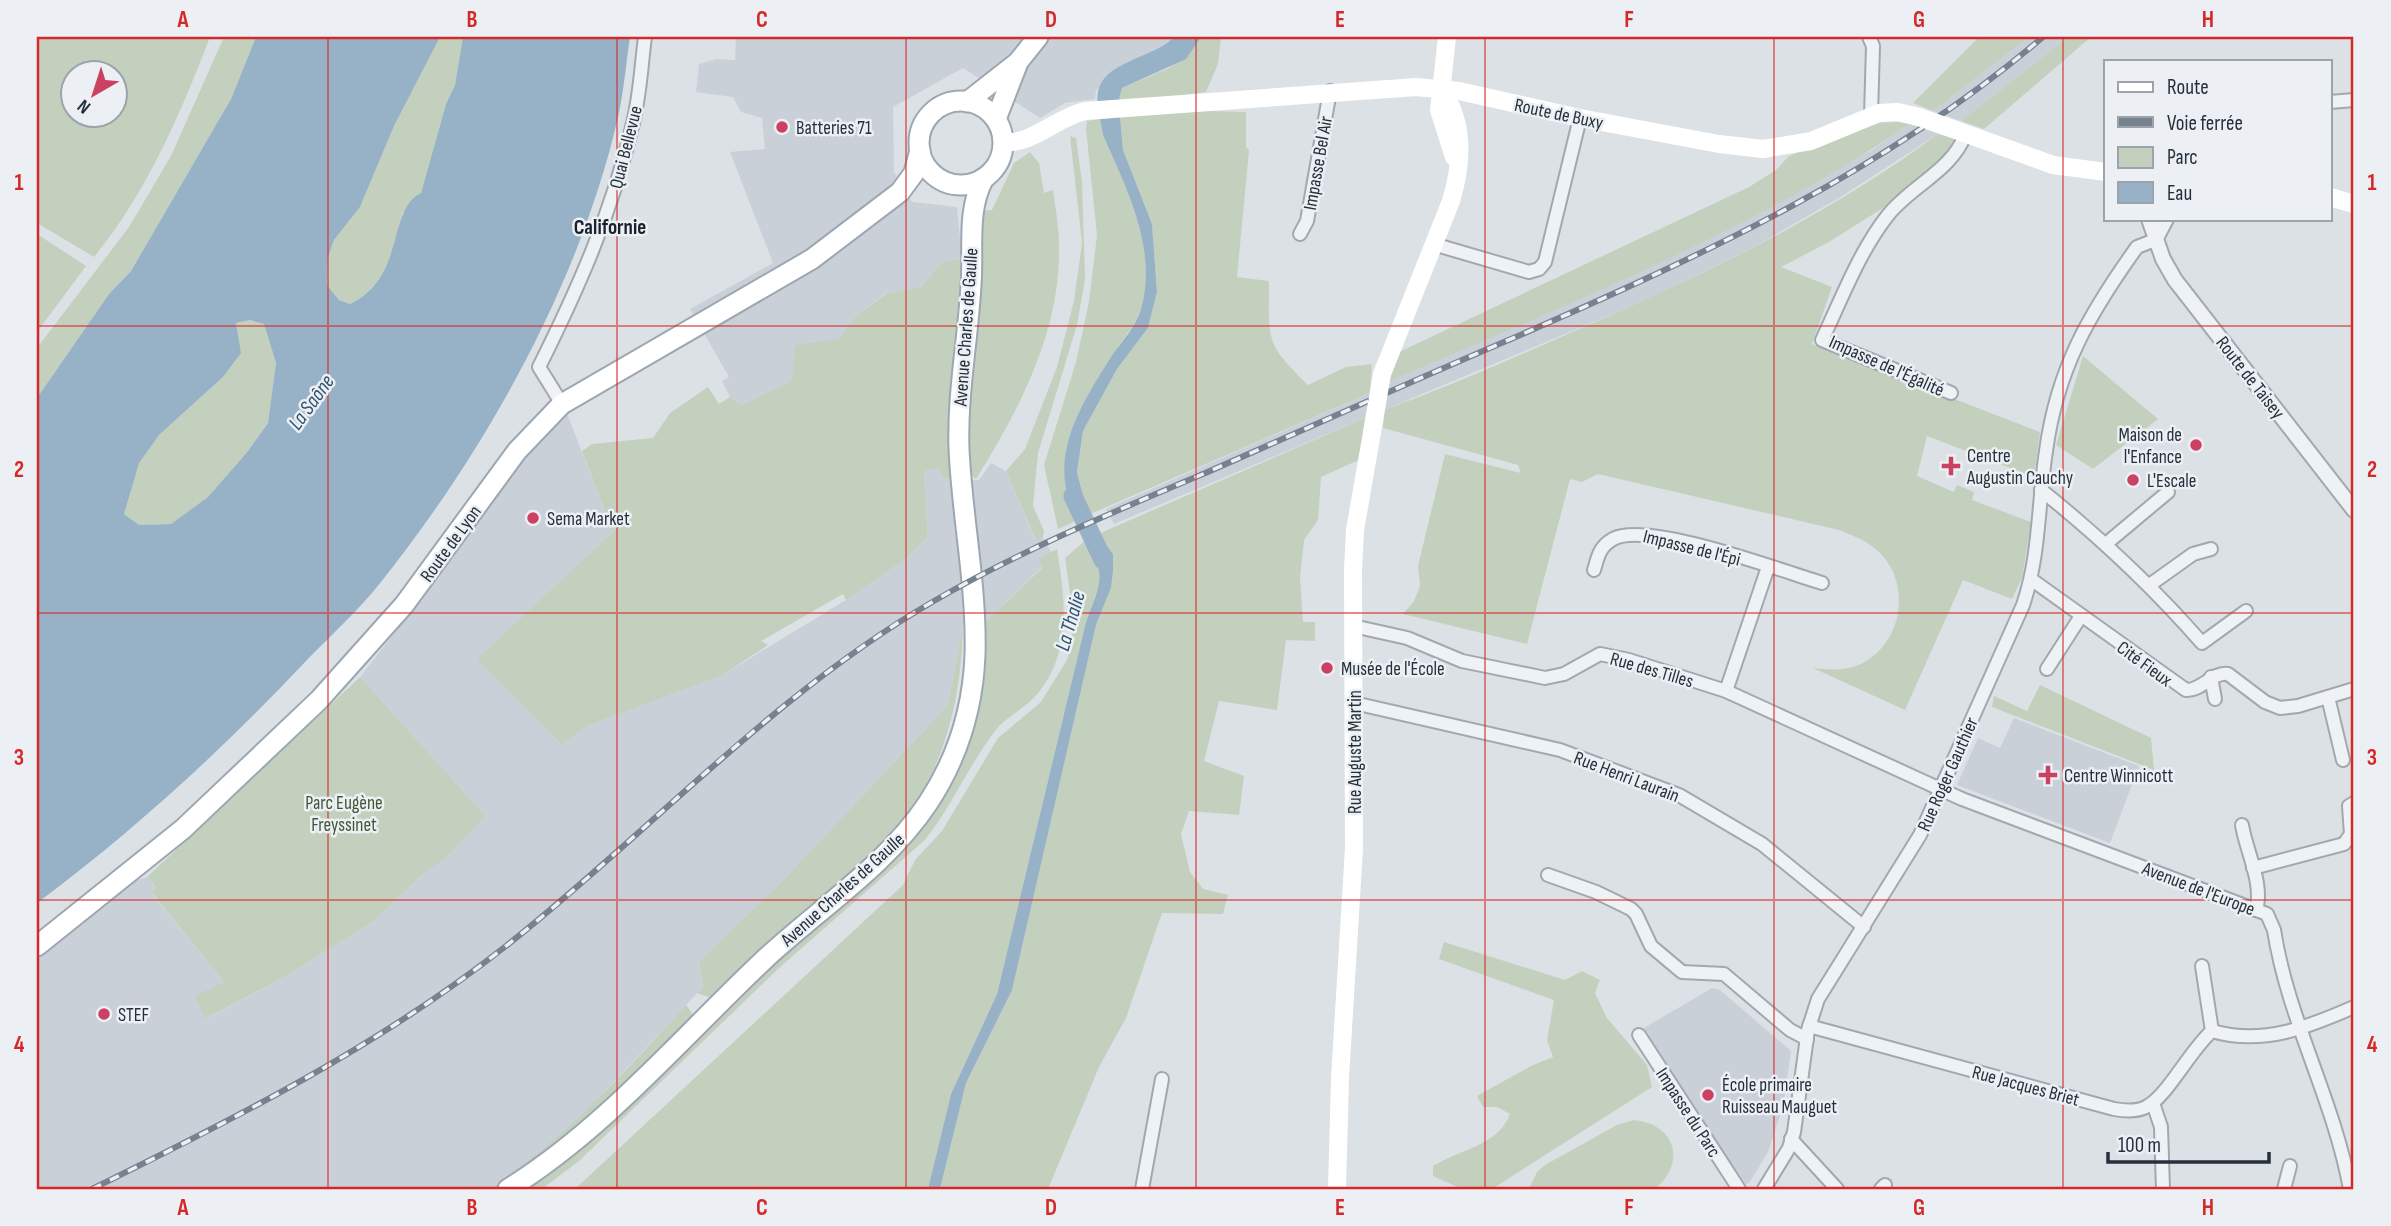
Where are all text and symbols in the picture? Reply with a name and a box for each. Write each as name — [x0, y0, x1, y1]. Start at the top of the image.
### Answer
text: A — [177, 6, 190, 34]
text: B — [467, 6, 478, 34]
text: C — [756, 6, 768, 34]
text: D — [1045, 6, 1057, 34]
text: E — [1335, 6, 1345, 34]
text: F — [1624, 6, 1634, 34]
text: G — [1913, 6, 1925, 34]
text: H — [2202, 6, 2214, 34]
north arrow — [60, 60, 130, 130]
legend — [2104, 60, 2332, 220]
text: Route — [2167, 75, 2209, 100]
text: N — [73, 94, 95, 118]
street label: Route de Buxy — [1512, 94, 1606, 135]
street label: Quai Bellevue — [605, 103, 648, 191]
text: Voie ferrée — [2167, 111, 2243, 136]
street label: Impasse Bel Air — [1299, 114, 1338, 212]
place label: Batteries 71 — [796, 117, 872, 140]
marker: Batteries 71 — [774, 119, 790, 135]
text: Parc — [2167, 145, 2198, 170]
text: 1 — [14, 169, 24, 197]
text: 1 — [2367, 169, 2377, 197]
text: Eau — [2167, 181, 2192, 206]
district label: Californie — [574, 215, 646, 240]
street label: Avenue Charles de Gaulle — [949, 247, 983, 408]
street label: Impasse de l'Égalité — [1825, 331, 1948, 402]
street label: Route de Taisey — [2211, 332, 2290, 424]
water label: La Saône — [283, 370, 340, 435]
place label: Maison de l'Enfance — [2118, 424, 2182, 469]
marker: Maison de l'Enfance — [2188, 437, 2204, 453]
place label: Centre Augustin Cauchy — [1966, 445, 2074, 490]
text: 2 — [14, 456, 24, 484]
marker: Centre Augustin Cauchy — [1941, 456, 1961, 476]
text: 2 — [2367, 456, 2377, 484]
place label: L'Escale — [2147, 470, 2196, 493]
marker: L'Escale — [2125, 472, 2141, 488]
street label: Route de Lyon — [416, 501, 487, 587]
place label: Sema Market — [547, 508, 630, 531]
marker: Sema Market — [525, 510, 541, 526]
street label: Impasse de l'Épi — [1641, 525, 1743, 572]
water label: La Thalie — [1050, 588, 1091, 654]
street label: Cité Fieux — [2112, 636, 2176, 692]
street label: Rue des Tilles — [1607, 648, 1696, 693]
place label: Musée de l'École — [1341, 658, 1445, 681]
marker: Musée de l'École — [1319, 660, 1335, 676]
street label: Rue Auguste Martin — [1344, 690, 1367, 814]
street label: Rue Roger Gauthier — [1913, 713, 1984, 835]
text: 3 — [14, 744, 24, 772]
text: 3 — [2367, 744, 2377, 772]
street label: Rue Henri Laurain — [1570, 747, 1683, 808]
marker: Centre Winnicott — [2038, 765, 2058, 785]
place label: Centre Winnicott — [2064, 765, 2173, 788]
park label: Parc Eugène Freyssinet — [305, 792, 383, 837]
street label: Avenue Charles de Gaulle — [776, 829, 910, 952]
street label: Avenue de l'Europe — [2138, 857, 2258, 921]
place label: STEF — [118, 1004, 149, 1027]
marker: STEF — [96, 1006, 112, 1022]
text: 4 — [14, 1031, 25, 1059]
text: 4 — [2367, 1031, 2378, 1059]
street label: Rue Jacques Briet — [1969, 1061, 2082, 1112]
street label: Impasse du Parc — [1650, 1064, 1725, 1162]
place label: École primaire Ruisseau Mauguet — [1722, 1074, 1837, 1119]
marker: École primaire Ruisseau Mauguet — [1700, 1087, 1716, 1103]
scale bar — [2108, 1121, 2268, 1165]
text: 100 m — [2118, 1133, 2161, 1158]
text: A — [177, 1194, 190, 1222]
text: B — [467, 1194, 478, 1222]
text: C — [756, 1194, 768, 1222]
text: D — [1045, 1194, 1057, 1222]
text: E — [1335, 1194, 1345, 1222]
text: F — [1624, 1194, 1634, 1222]
text: G — [1913, 1194, 1925, 1222]
text: H — [2202, 1194, 2214, 1222]

